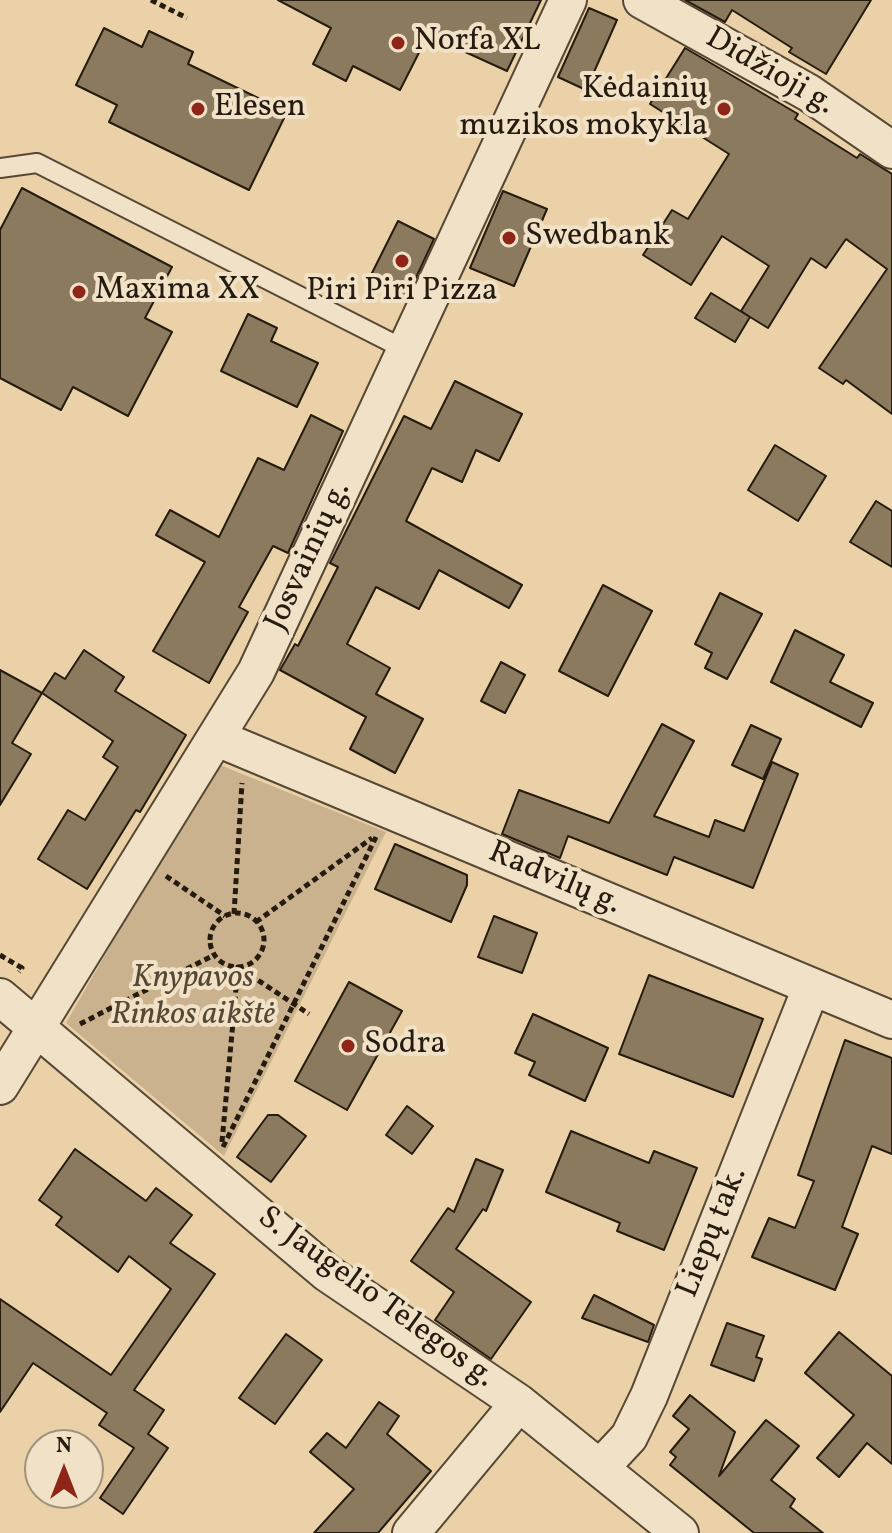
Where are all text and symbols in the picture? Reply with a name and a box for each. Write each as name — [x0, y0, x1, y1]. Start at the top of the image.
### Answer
street label: Didžioji g. — [698, 21, 840, 125]
place label: Norfa XL — [414, 24, 541, 62]
marker: Norfa XL — [389, 34, 407, 52]
place label: Kėdainių muzikos mokykla — [459, 72, 708, 147]
place label: Elesen — [214, 90, 306, 128]
marker: Elesen — [189, 100, 207, 118]
marker: Kėdainių muzikos mokykla — [715, 100, 733, 118]
place label: Swedbank — [525, 219, 670, 257]
marker: Swedbank — [500, 229, 518, 247]
marker: Piri Piri Pizza — [393, 252, 411, 270]
place label: Maxima XX — [95, 273, 260, 311]
place label: Piri Piri Pizza — [306, 274, 498, 312]
marker: Maxima XX — [70, 283, 88, 301]
street label: Josvainių g. — [259, 476, 361, 638]
street label: Radvilų g. — [482, 835, 626, 925]
park label: Knypavos Rinkos aikštė — [111, 961, 275, 1036]
place label: Sodra — [364, 1027, 446, 1065]
marker: Sodra — [339, 1037, 357, 1055]
street label: Liepų tak. — [670, 1162, 758, 1304]
street label: S. Jaugelio Telegos g. — [249, 1200, 501, 1398]
north arrow — [24, 1429, 104, 1509]
text: N — [56, 1431, 72, 1462]

